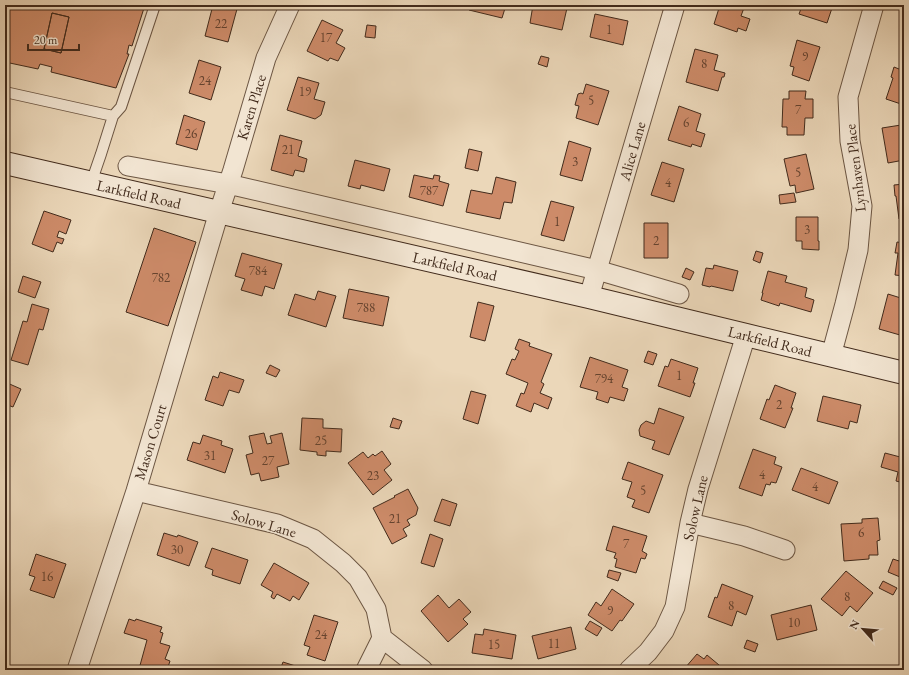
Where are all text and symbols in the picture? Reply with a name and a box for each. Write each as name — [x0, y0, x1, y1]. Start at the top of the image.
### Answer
house number: 22 — [215, 15, 228, 32]
house number: 1 — [606, 21, 612, 38]
scale bar — [28, 26, 79, 52]
house number: 17 — [320, 29, 333, 46]
text: 20 m — [34, 32, 58, 48]
house number: 9 — [802, 48, 809, 65]
house number: 8 — [701, 55, 707, 72]
house number: 24 — [199, 72, 212, 89]
street label: Karen Place — [232, 72, 270, 142]
house number: 19 — [299, 83, 312, 100]
house number: 5 — [588, 92, 594, 109]
house number: 7 — [795, 101, 802, 118]
house number: 6 — [683, 114, 689, 131]
street label: Alice Lane — [614, 119, 650, 184]
street label: Lynhaven Place — [840, 123, 870, 213]
house number: 26 — [185, 125, 197, 142]
house number: 21 — [282, 141, 294, 158]
house number: 3 — [572, 153, 578, 170]
house number: 5 — [795, 164, 801, 181]
house number: 4 — [665, 174, 672, 191]
street label: Larkfield Road — [95, 175, 183, 213]
house number: 787 — [420, 182, 439, 199]
house number: 1 — [554, 213, 560, 230]
house number: 3 — [804, 221, 810, 238]
house number: 2 — [653, 232, 660, 249]
street label: Larkfield Road — [411, 247, 499, 285]
house number: 784 — [249, 262, 268, 279]
house number: 782 — [152, 269, 171, 286]
house number: 788 — [357, 299, 375, 316]
street label: Larkfield Road — [726, 321, 814, 361]
house number: 1 — [676, 367, 682, 384]
house number: 794 — [595, 370, 614, 387]
house number: 2 — [776, 396, 783, 413]
street label: Mason Court — [129, 402, 171, 482]
house number: 25 — [315, 432, 327, 449]
house number: 31 — [204, 447, 216, 464]
house number: 27 — [262, 452, 275, 469]
house number: 4 — [759, 466, 766, 483]
house number: 23 — [367, 467, 379, 484]
street label: Solow Lane — [678, 473, 712, 543]
house number: 4 — [812, 478, 819, 495]
house number: 5 — [640, 482, 646, 499]
street label: Solow Lane — [229, 505, 299, 541]
house number: 21 — [389, 510, 401, 527]
house number: 6 — [858, 524, 864, 541]
house number: 7 — [623, 535, 630, 552]
house number: 30 — [171, 541, 183, 558]
house number: 16 — [41, 568, 53, 585]
house number: 8 — [844, 588, 850, 605]
house number: 8 — [728, 597, 734, 614]
house number: 9 — [607, 602, 614, 619]
north arrow — [843, 609, 883, 649]
house number: 10 — [788, 614, 800, 631]
text: N — [846, 617, 862, 632]
house number: 24 — [315, 626, 328, 643]
house number: 11 — [548, 635, 560, 652]
house number: 15 — [488, 636, 500, 653]

